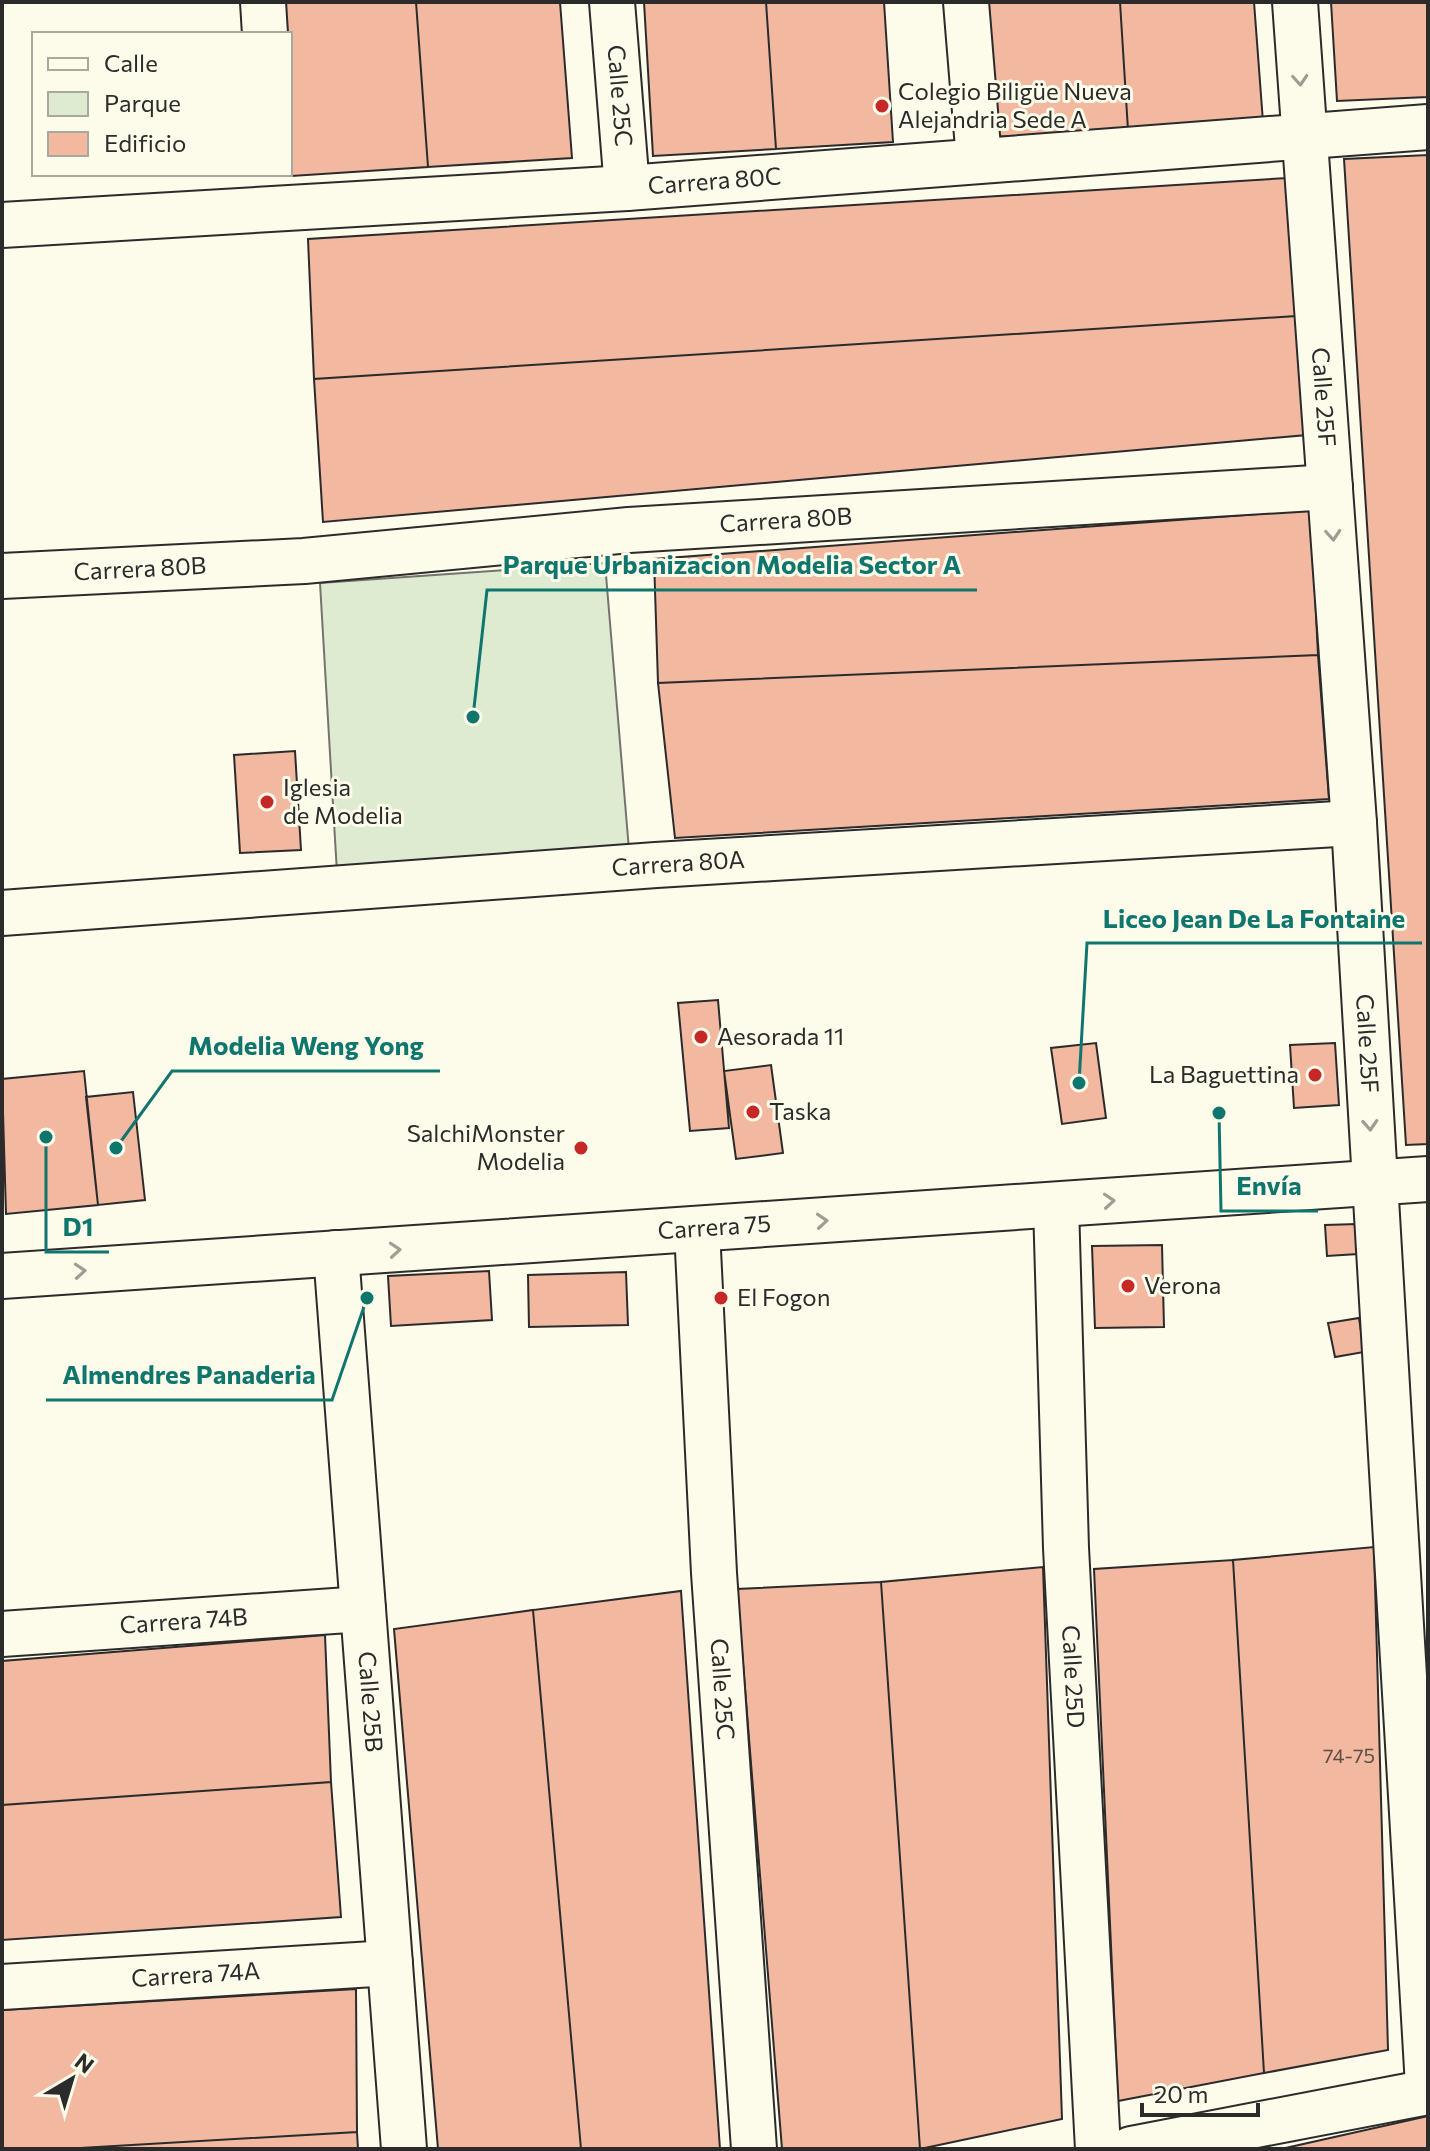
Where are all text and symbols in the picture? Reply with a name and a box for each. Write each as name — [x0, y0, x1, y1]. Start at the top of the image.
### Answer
legend — [32, 32, 292, 176]
street label: Calle 25C — [602, 44, 640, 148]
text: Calle — [104, 48, 158, 77]
one-way arrow — [1291, 74, 1308, 87]
place label: Colegio Biligüe Nueva Alejandria Sede A — [898, 76, 1132, 133]
text: Parque — [104, 88, 181, 117]
marker: Colegio Biligüe Nueva Alejandria Sede A — [873, 97, 891, 115]
text: Edificio — [104, 128, 186, 157]
street label: Carrera 80C — [647, 160, 782, 199]
street label: Calle 25F — [1307, 346, 1343, 447]
street label: Carrera 80B — [719, 500, 853, 537]
one-way arrow — [1324, 529, 1341, 542]
callout: Parque Urbanizacion Modelia Sector A — [487, 540, 977, 590]
text: Parque Urbanizacion Modelia Sector A — [503, 548, 961, 579]
street label: Carrera 80B — [73, 550, 207, 585]
place label: Iglesia de Modelia — [283, 772, 403, 829]
marker: Iglesia de Modelia — [258, 793, 276, 811]
street label: Carrera 80A — [611, 844, 745, 881]
callout: Liceo Jean De La Fontaine — [1087, 893, 1422, 943]
text: Liceo Jean De La Fontaine — [1103, 902, 1405, 933]
street label: Calle 25F — [1351, 993, 1386, 1094]
callout: Modelia Weng Yong — [172, 1021, 440, 1071]
place label: Aesorada 11 — [717, 1021, 844, 1050]
marker: Aesorada 11 — [692, 1028, 710, 1046]
text: Modelia Weng Yong — [188, 1029, 424, 1060]
place label: La Baguettina — [1149, 1059, 1299, 1088]
marker: La Baguettina — [1306, 1066, 1324, 1084]
place label: Taska — [769, 1096, 831, 1125]
marker: Taska — [744, 1103, 762, 1121]
place label: SalchiMonster Modelia — [407, 1118, 565, 1175]
one-way arrow — [1361, 1119, 1378, 1132]
marker: SalchiMonster Modelia — [572, 1139, 590, 1157]
callout: Envía — [1221, 1161, 1318, 1211]
text: Envía — [1236, 1169, 1302, 1200]
one-way arrow — [1103, 1193, 1116, 1210]
callout: D1 — [46, 1202, 109, 1252]
street label: Carrera 75 — [657, 1208, 772, 1244]
text: D1 — [63, 1210, 93, 1241]
one-way arrow — [816, 1213, 829, 1230]
one-way arrow — [389, 1241, 402, 1258]
one-way arrow — [74, 1263, 87, 1280]
place label: Verona — [1144, 1270, 1221, 1299]
marker: Verona — [1119, 1277, 1137, 1295]
place label: El Fogon — [737, 1282, 830, 1311]
marker: El Fogon — [712, 1289, 730, 1307]
callout: Almendres Panaderia — [46, 1350, 332, 1400]
text: Almendres Panaderia — [62, 1358, 316, 1389]
street label: Carrera 74B — [119, 1601, 248, 1639]
street label: Calle 25D — [1057, 1624, 1092, 1729]
street label: Calle 25C — [706, 1637, 742, 1741]
street label: Calle 25B — [353, 1650, 390, 1753]
house number: 74-75 — [1323, 1743, 1375, 1767]
street label: Carrera 74A — [130, 1955, 261, 1992]
north arrow — [32, 2039, 112, 2119]
text: N — [70, 2047, 99, 2079]
scale bar — [1142, 2067, 1258, 2117]
text: 20 m — [1154, 2079, 1208, 2108]

